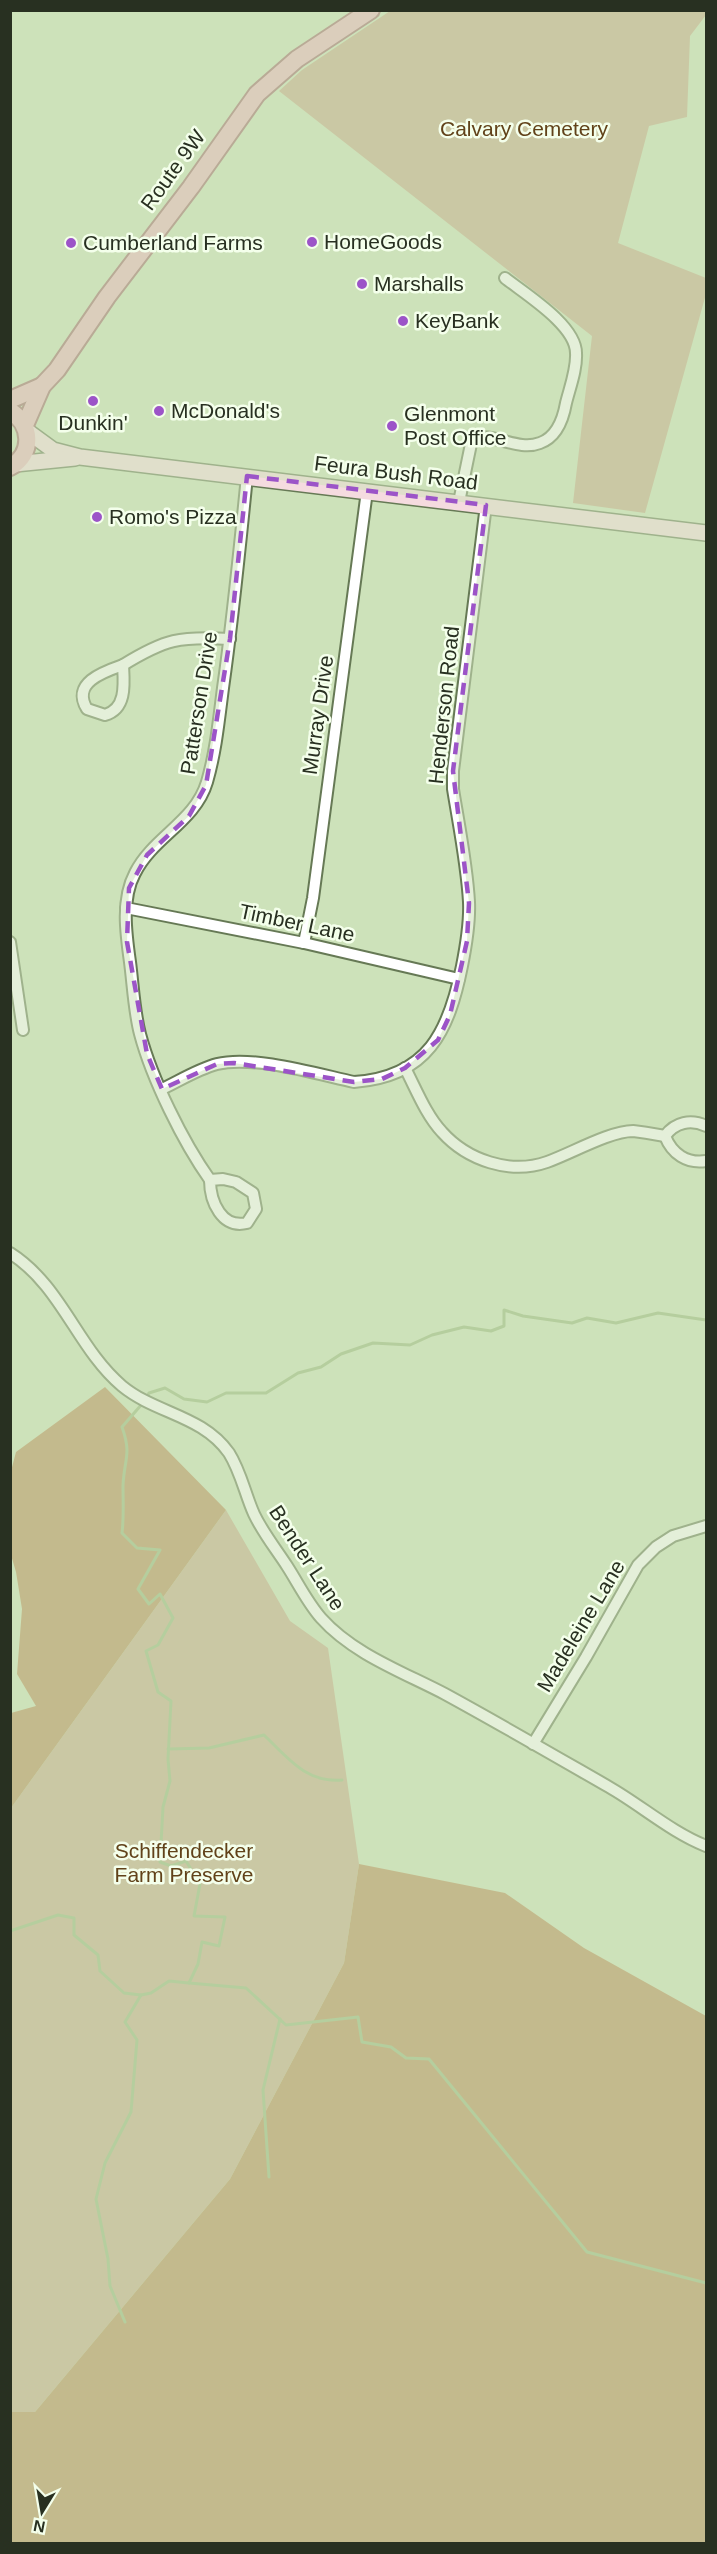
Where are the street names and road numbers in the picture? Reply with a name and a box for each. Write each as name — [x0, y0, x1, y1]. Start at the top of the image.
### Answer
street label: Route 9W — [136, 125, 209, 214]
street label: Feura Bush Road — [313, 451, 479, 494]
street label: Henderson Road — [424, 625, 463, 785]
street label: Patterson Drive — [176, 630, 221, 776]
street label: Murray Drive — [298, 654, 337, 776]
street label: Timber Lane — [237, 899, 357, 946]
street label: Bender Lane — [265, 1501, 350, 1614]
street label: Madeleine Lane — [532, 1556, 629, 1696]

